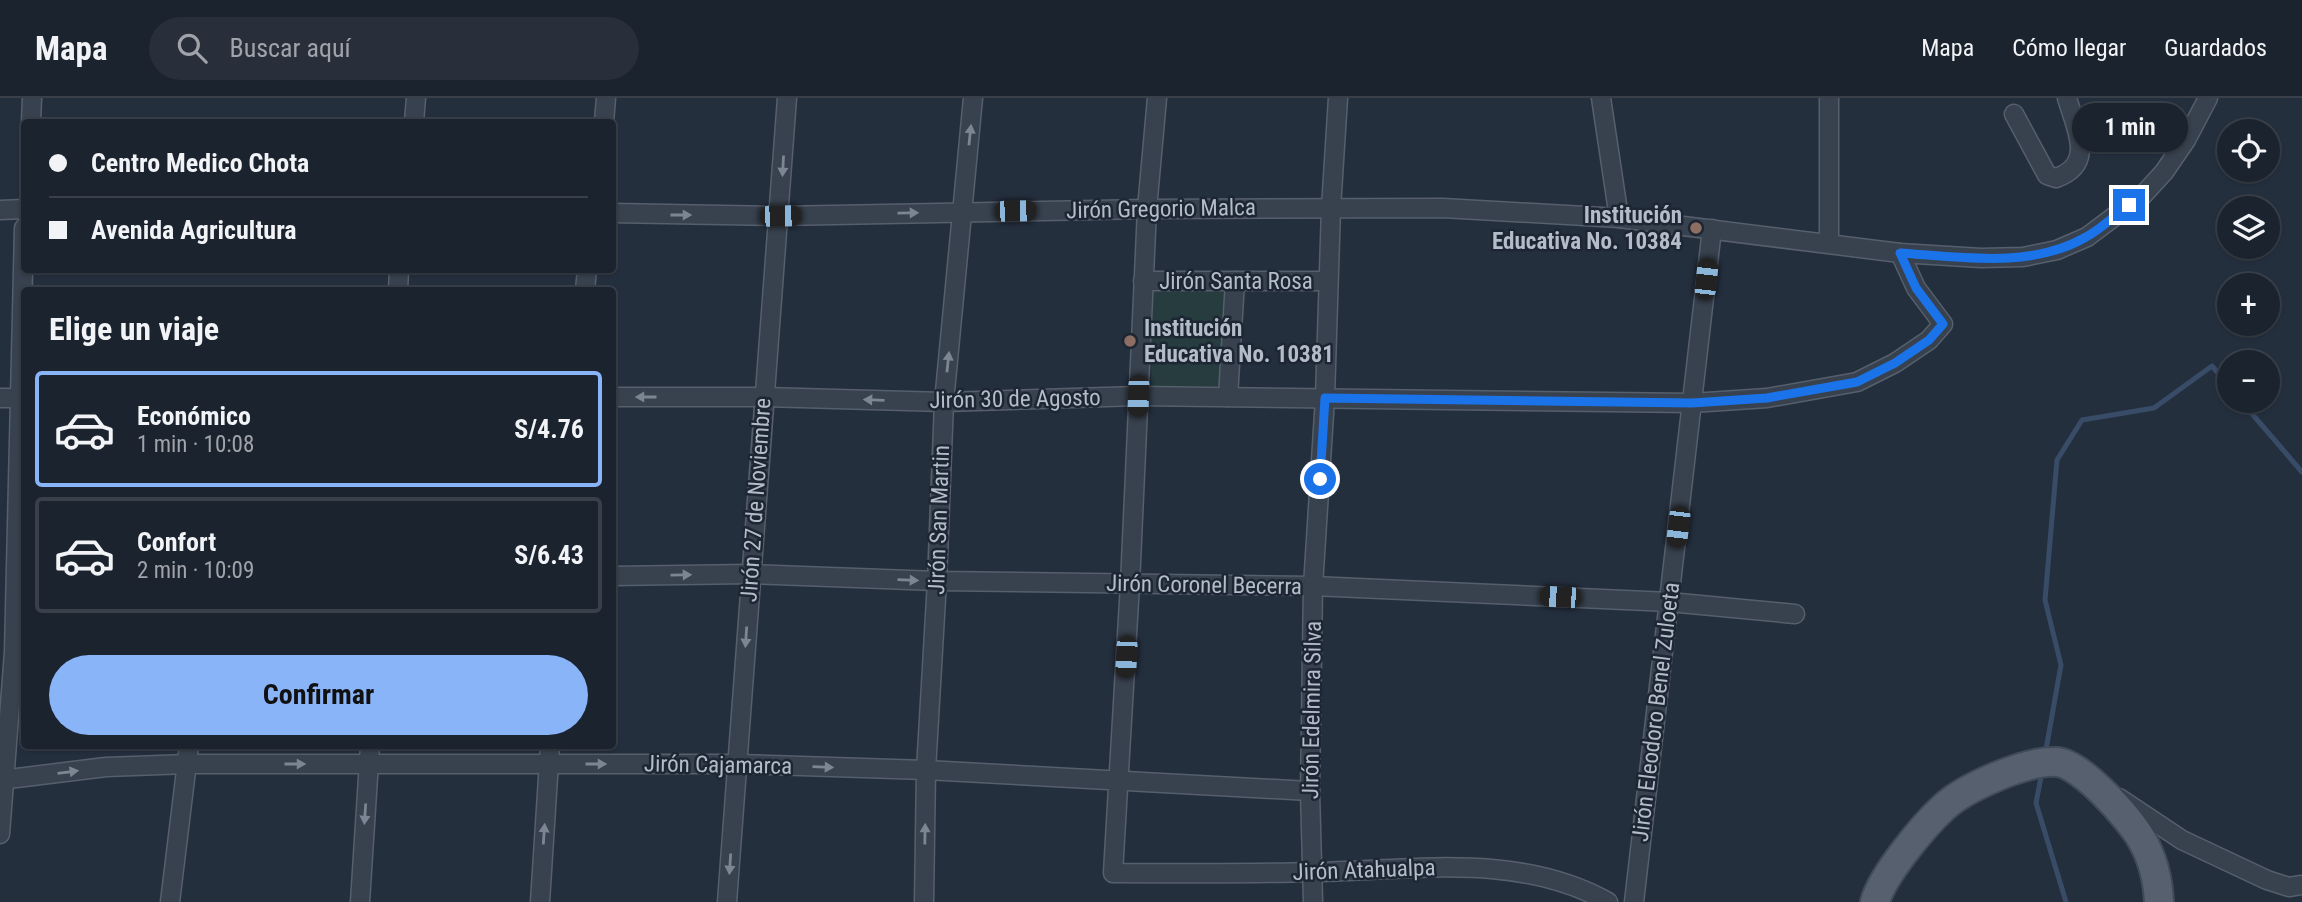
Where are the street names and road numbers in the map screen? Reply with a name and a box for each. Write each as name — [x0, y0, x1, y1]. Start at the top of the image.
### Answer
street label: Jirón Gregorio Malca — [1066, 194, 1256, 224]
street label: Jirón Santa Rosa — [1159, 268, 1313, 295]
street label: Jirón 30 de Agosto — [929, 384, 1101, 414]
street label: Jirón 27 de Noviembre — [735, 397, 777, 603]
street label: Jirón San Martin — [923, 445, 955, 595]
street label: Jirón Coronel Becerra — [1106, 570, 1302, 600]
street label: Jirón Eleodoro Benel Zuloeta — [1627, 581, 1685, 843]
street label: Jirón Edelmira Silva — [1297, 621, 1327, 799]
street label: Jirón Cajamarca — [644, 750, 792, 780]
street label: Jirón Atahualpa — [1292, 854, 1436, 886]

